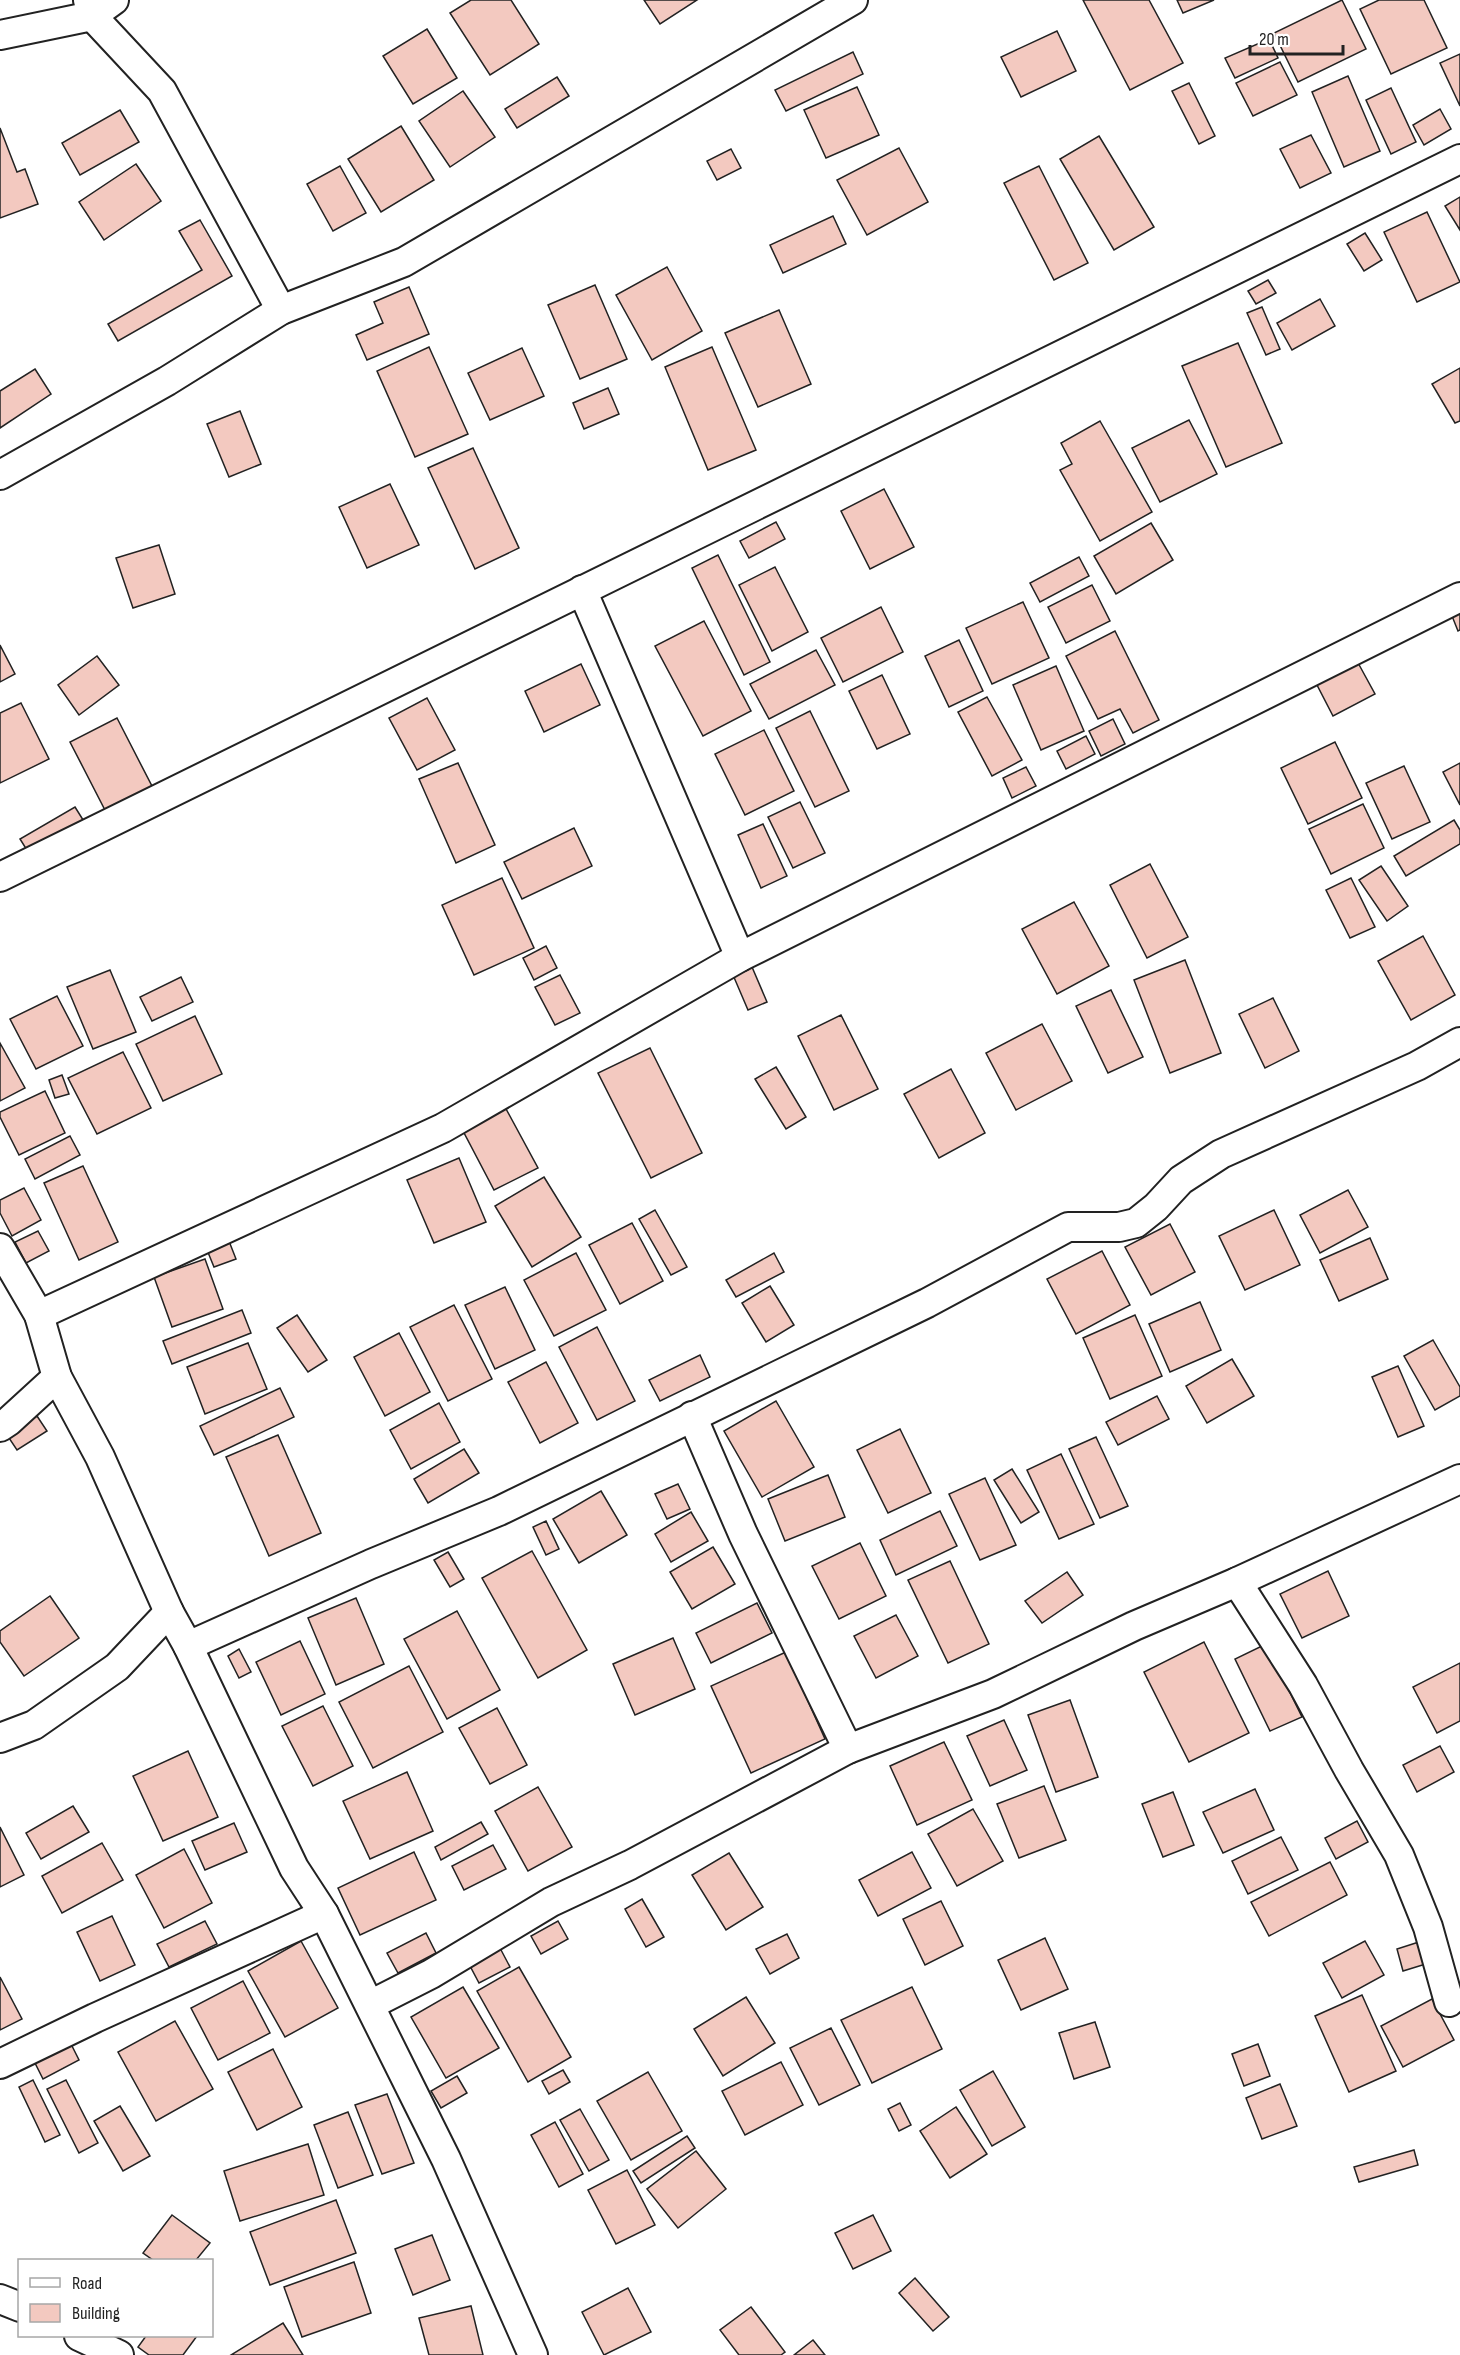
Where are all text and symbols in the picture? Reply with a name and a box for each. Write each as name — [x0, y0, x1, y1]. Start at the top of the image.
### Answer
scale bar — [1250, 18, 1343, 56]
text: 20 m — [1259, 29, 1289, 50]
legend — [18, 2259, 213, 2337]
text: Road — [72, 2273, 102, 2294]
text: Building — [72, 2303, 120, 2324]

